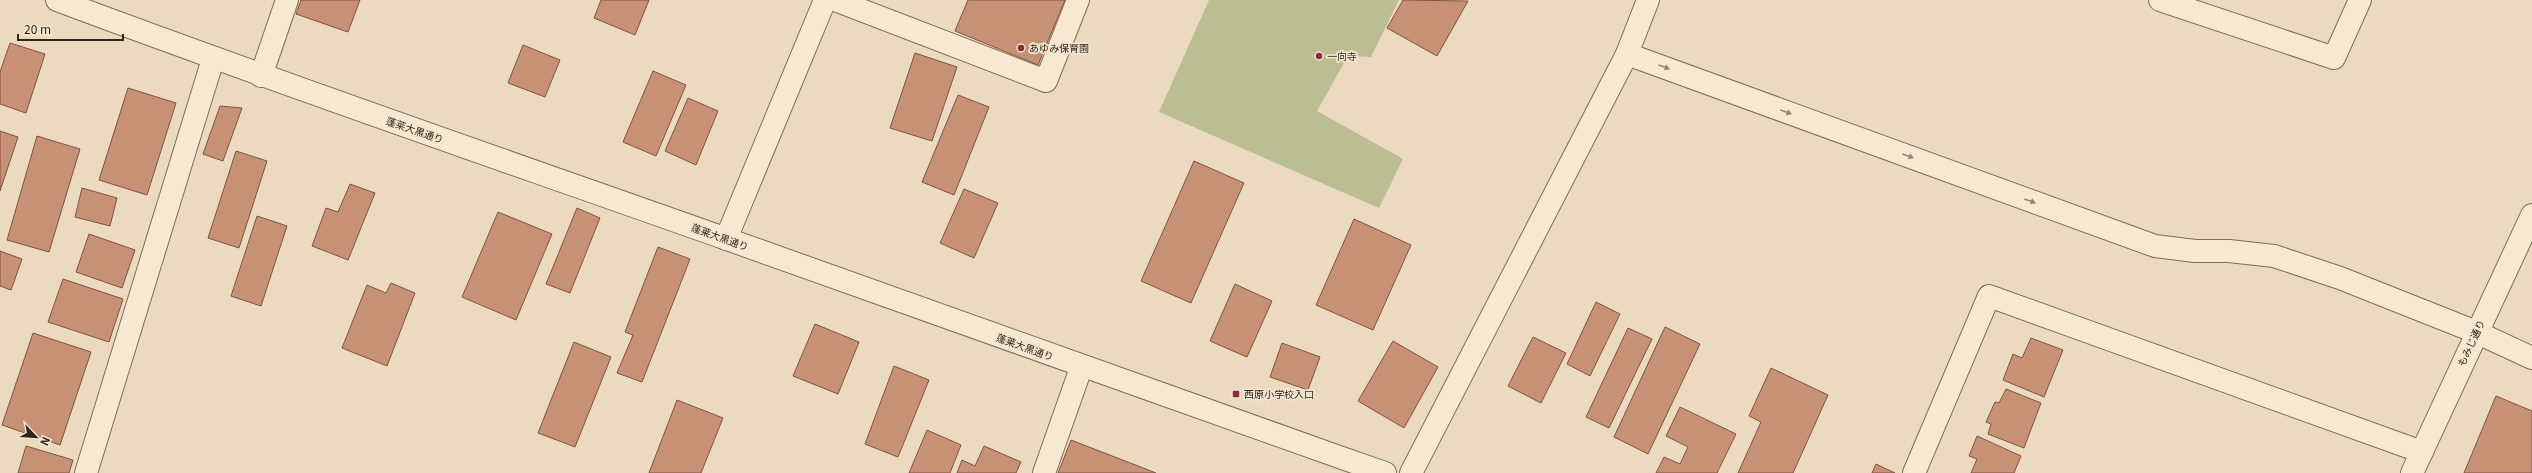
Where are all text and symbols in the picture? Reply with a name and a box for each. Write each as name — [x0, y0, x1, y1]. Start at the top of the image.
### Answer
scale bar — [18, 16, 123, 42]
text: 20 m — [24, 20, 51, 37]
place label: あゆみ保育園 — [1029, 40, 1089, 55]
marker: あゆみ保育園 — [1016, 43, 1026, 53]
place label: 一向寺 — [1327, 48, 1357, 63]
marker: 一向寺 — [1314, 51, 1324, 61]
one-way arrow — [1658, 64, 1670, 70]
one-way arrow — [1780, 109, 1792, 115]
street label: 蓬莱大黒通り — [384, 113, 446, 146]
one-way arrow — [1902, 154, 1914, 160]
one-way arrow — [2024, 198, 2036, 204]
street label: 蓬莱大黒通り — [689, 219, 751, 254]
street label: もみじ通り — [2453, 317, 2488, 369]
street label: 蓬莱大黒通り — [994, 329, 1056, 364]
place label: 西原小学校入口 — [1244, 386, 1314, 401]
marker: 西原小学校入口 — [1231, 389, 1241, 399]
north arrow — [16, 417, 56, 457]
text: N — [37, 435, 55, 449]

